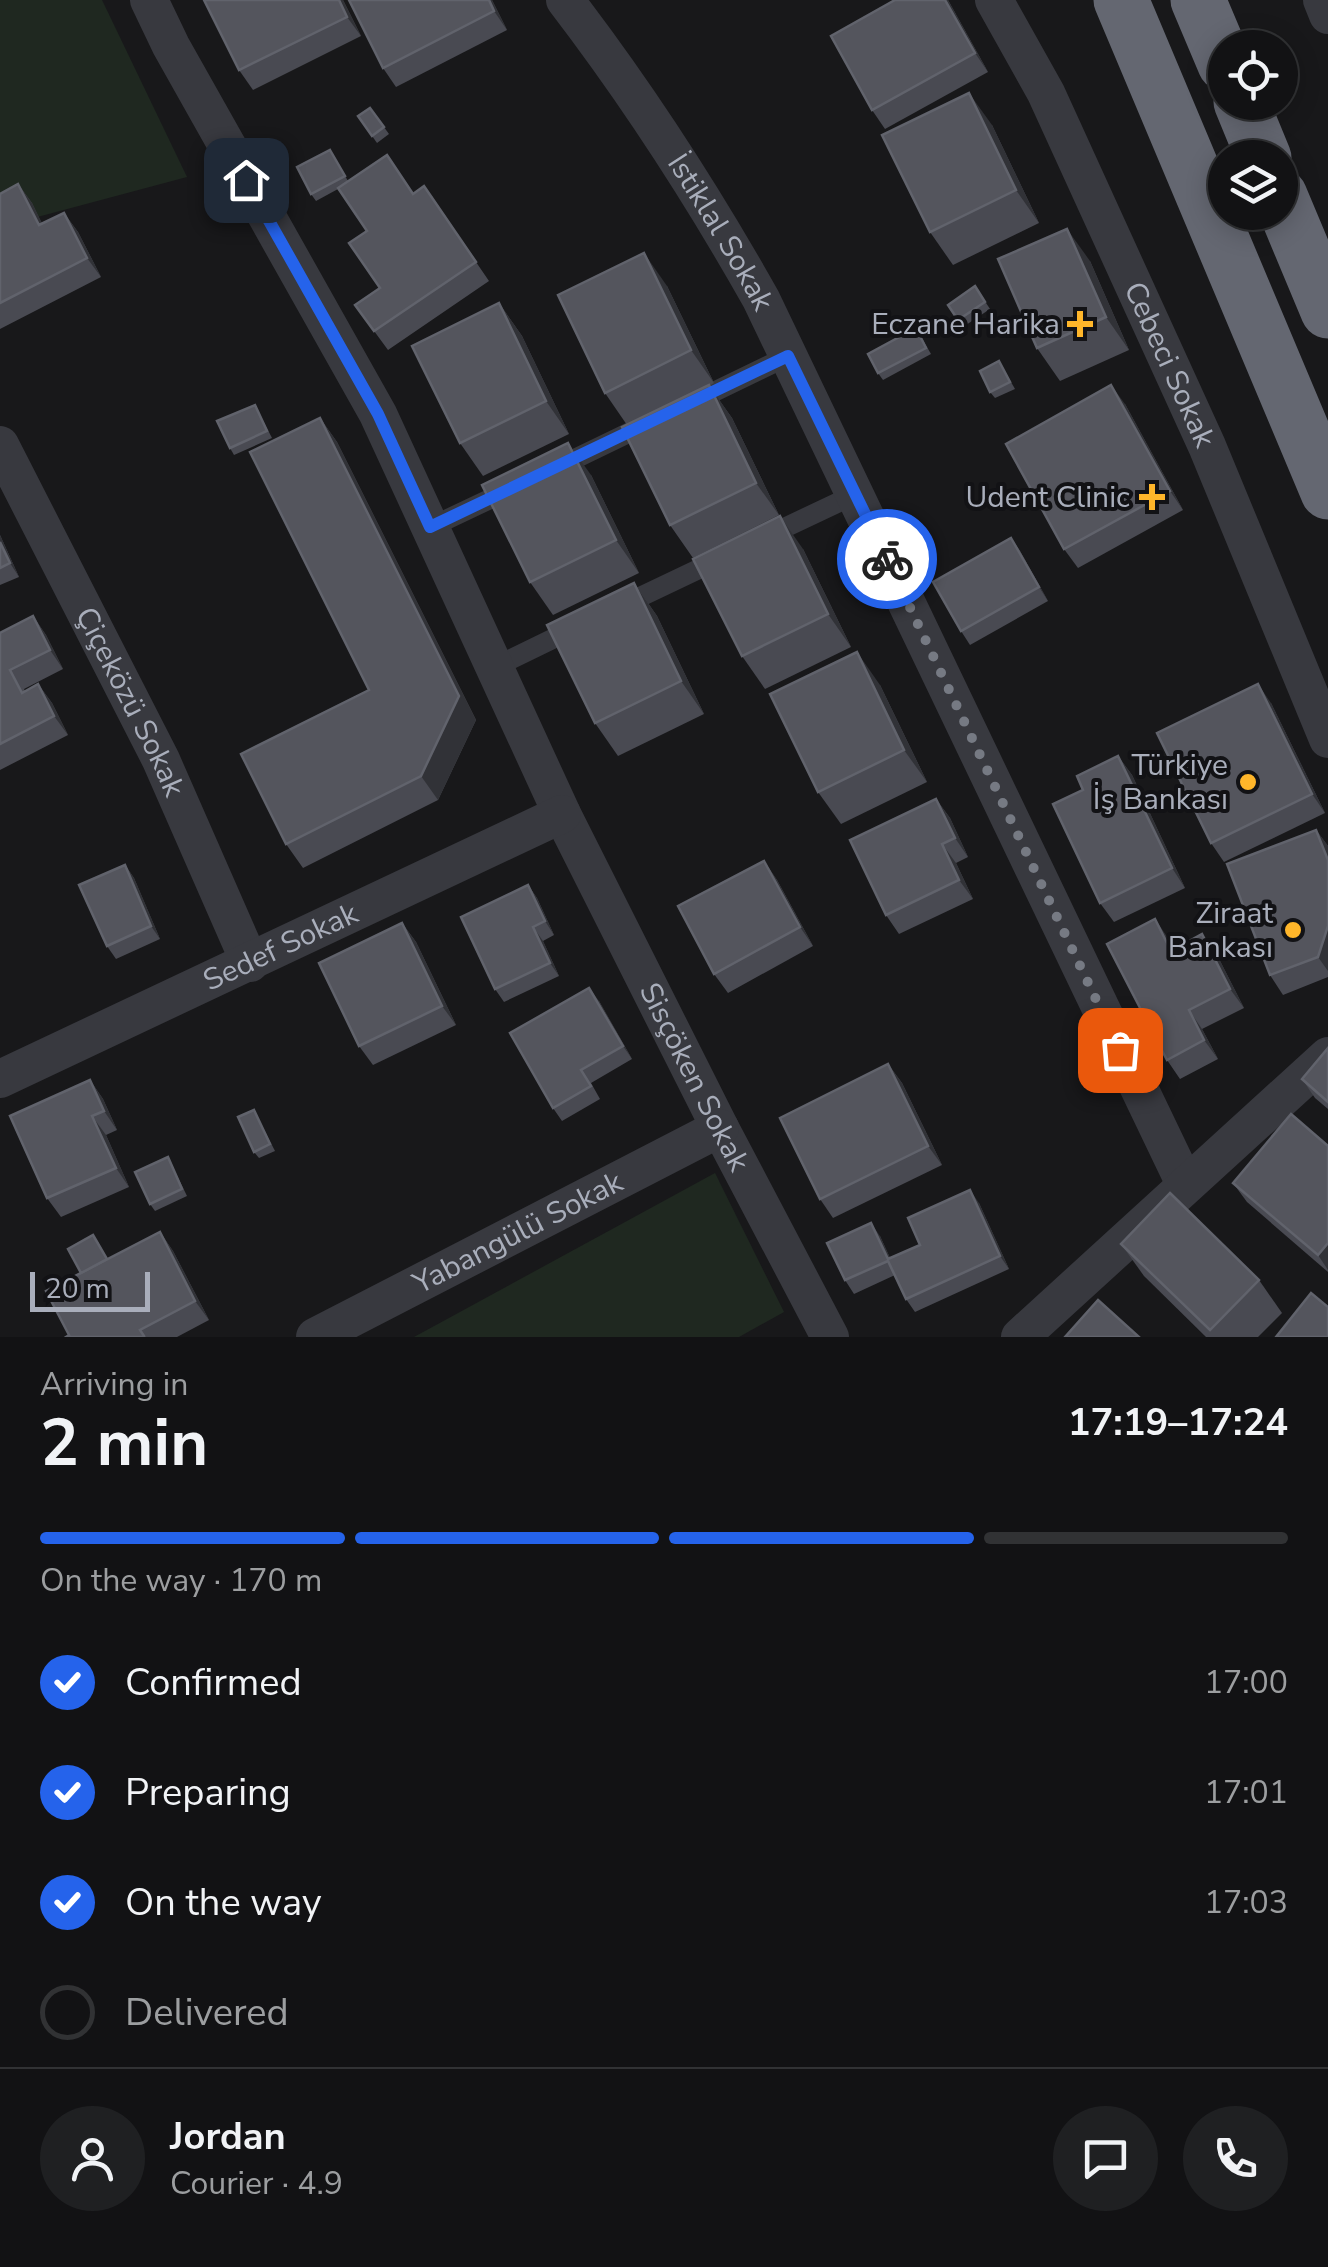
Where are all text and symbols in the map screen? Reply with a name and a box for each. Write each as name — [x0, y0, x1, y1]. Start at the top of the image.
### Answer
map controls — [1208, 30, 1298, 230]
button: locate — [1208, 30, 1298, 120]
pin — [204, 138, 289, 223]
button: layers — [1208, 140, 1298, 230]
street label: İstiklal Sokak — [658, 146, 784, 319]
icon: home — [219, 153, 274, 208]
street label: Cebeci Sokak — [1114, 275, 1225, 455]
place label: Eczane Harika — [871, 304, 1060, 345]
marker: Eczane Harika — [1069, 313, 1091, 335]
place label: Udent Clinic — [966, 477, 1130, 518]
marker: Udent Clinic — [1139, 484, 1165, 510]
courier — [837, 509, 937, 609]
icon: bike — [860, 532, 915, 587]
street label: Çiçeközü Sokak — [65, 600, 195, 804]
place label: Türkiye İş Bankası — [1093, 745, 1228, 820]
marker: Türkiye İş Bankası — [1237, 771, 1259, 793]
street label: Sedef Sokak — [197, 893, 366, 1001]
place label: Ziraat Bankası — [1168, 893, 1273, 968]
marker: Ziraat Bankası — [1282, 919, 1304, 941]
street label: Sisçöken Sokak — [629, 976, 760, 1180]
pin — [1078, 1008, 1163, 1093]
icon: bag — [1093, 1023, 1148, 1078]
street label: Yabangülü Sokak — [405, 1161, 631, 1304]
scale bar — [30, 1267, 150, 1312]
text: 20 m — [45, 1270, 110, 1308]
text: Arriving in — [40, 1363, 188, 1406]
text: 17:19–17:24 — [1068, 1397, 1288, 1448]
text: 2 min — [40, 1399, 208, 1488]
text: On the way · 170 m — [40, 1559, 322, 1602]
icon: check — [40, 1655, 95, 1710]
text: Confirmed — [125, 1657, 302, 1708]
text: 17:00 — [1204, 1661, 1288, 1704]
icon: check — [40, 1765, 95, 1820]
text: Preparing — [125, 1767, 291, 1818]
text: 17:01 — [1204, 1771, 1288, 1814]
icon: check — [40, 1875, 95, 1930]
text: On the way — [125, 1877, 321, 1928]
text: 17:03 — [1204, 1881, 1288, 1924]
text: Delivered — [125, 1987, 289, 2038]
button: person — [40, 2106, 145, 2211]
button: chat — [1053, 2106, 1158, 2211]
button: phone — [1183, 2106, 1288, 2211]
text: Jordan — [170, 2111, 286, 2162]
text: Courier · 4.9 — [170, 2162, 343, 2205]

